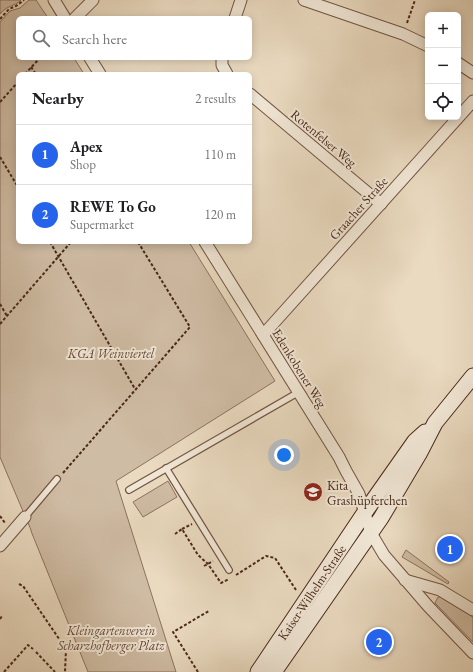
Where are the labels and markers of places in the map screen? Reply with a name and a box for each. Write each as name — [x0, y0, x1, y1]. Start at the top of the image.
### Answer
place label: Kita Grashüpferchen — [327, 477, 408, 509]
school or university icon: Kita Grashüpferchen — [302, 481, 324, 503]
pin: 1 — [437, 534, 463, 564]
pin: 2 — [366, 627, 392, 657]

